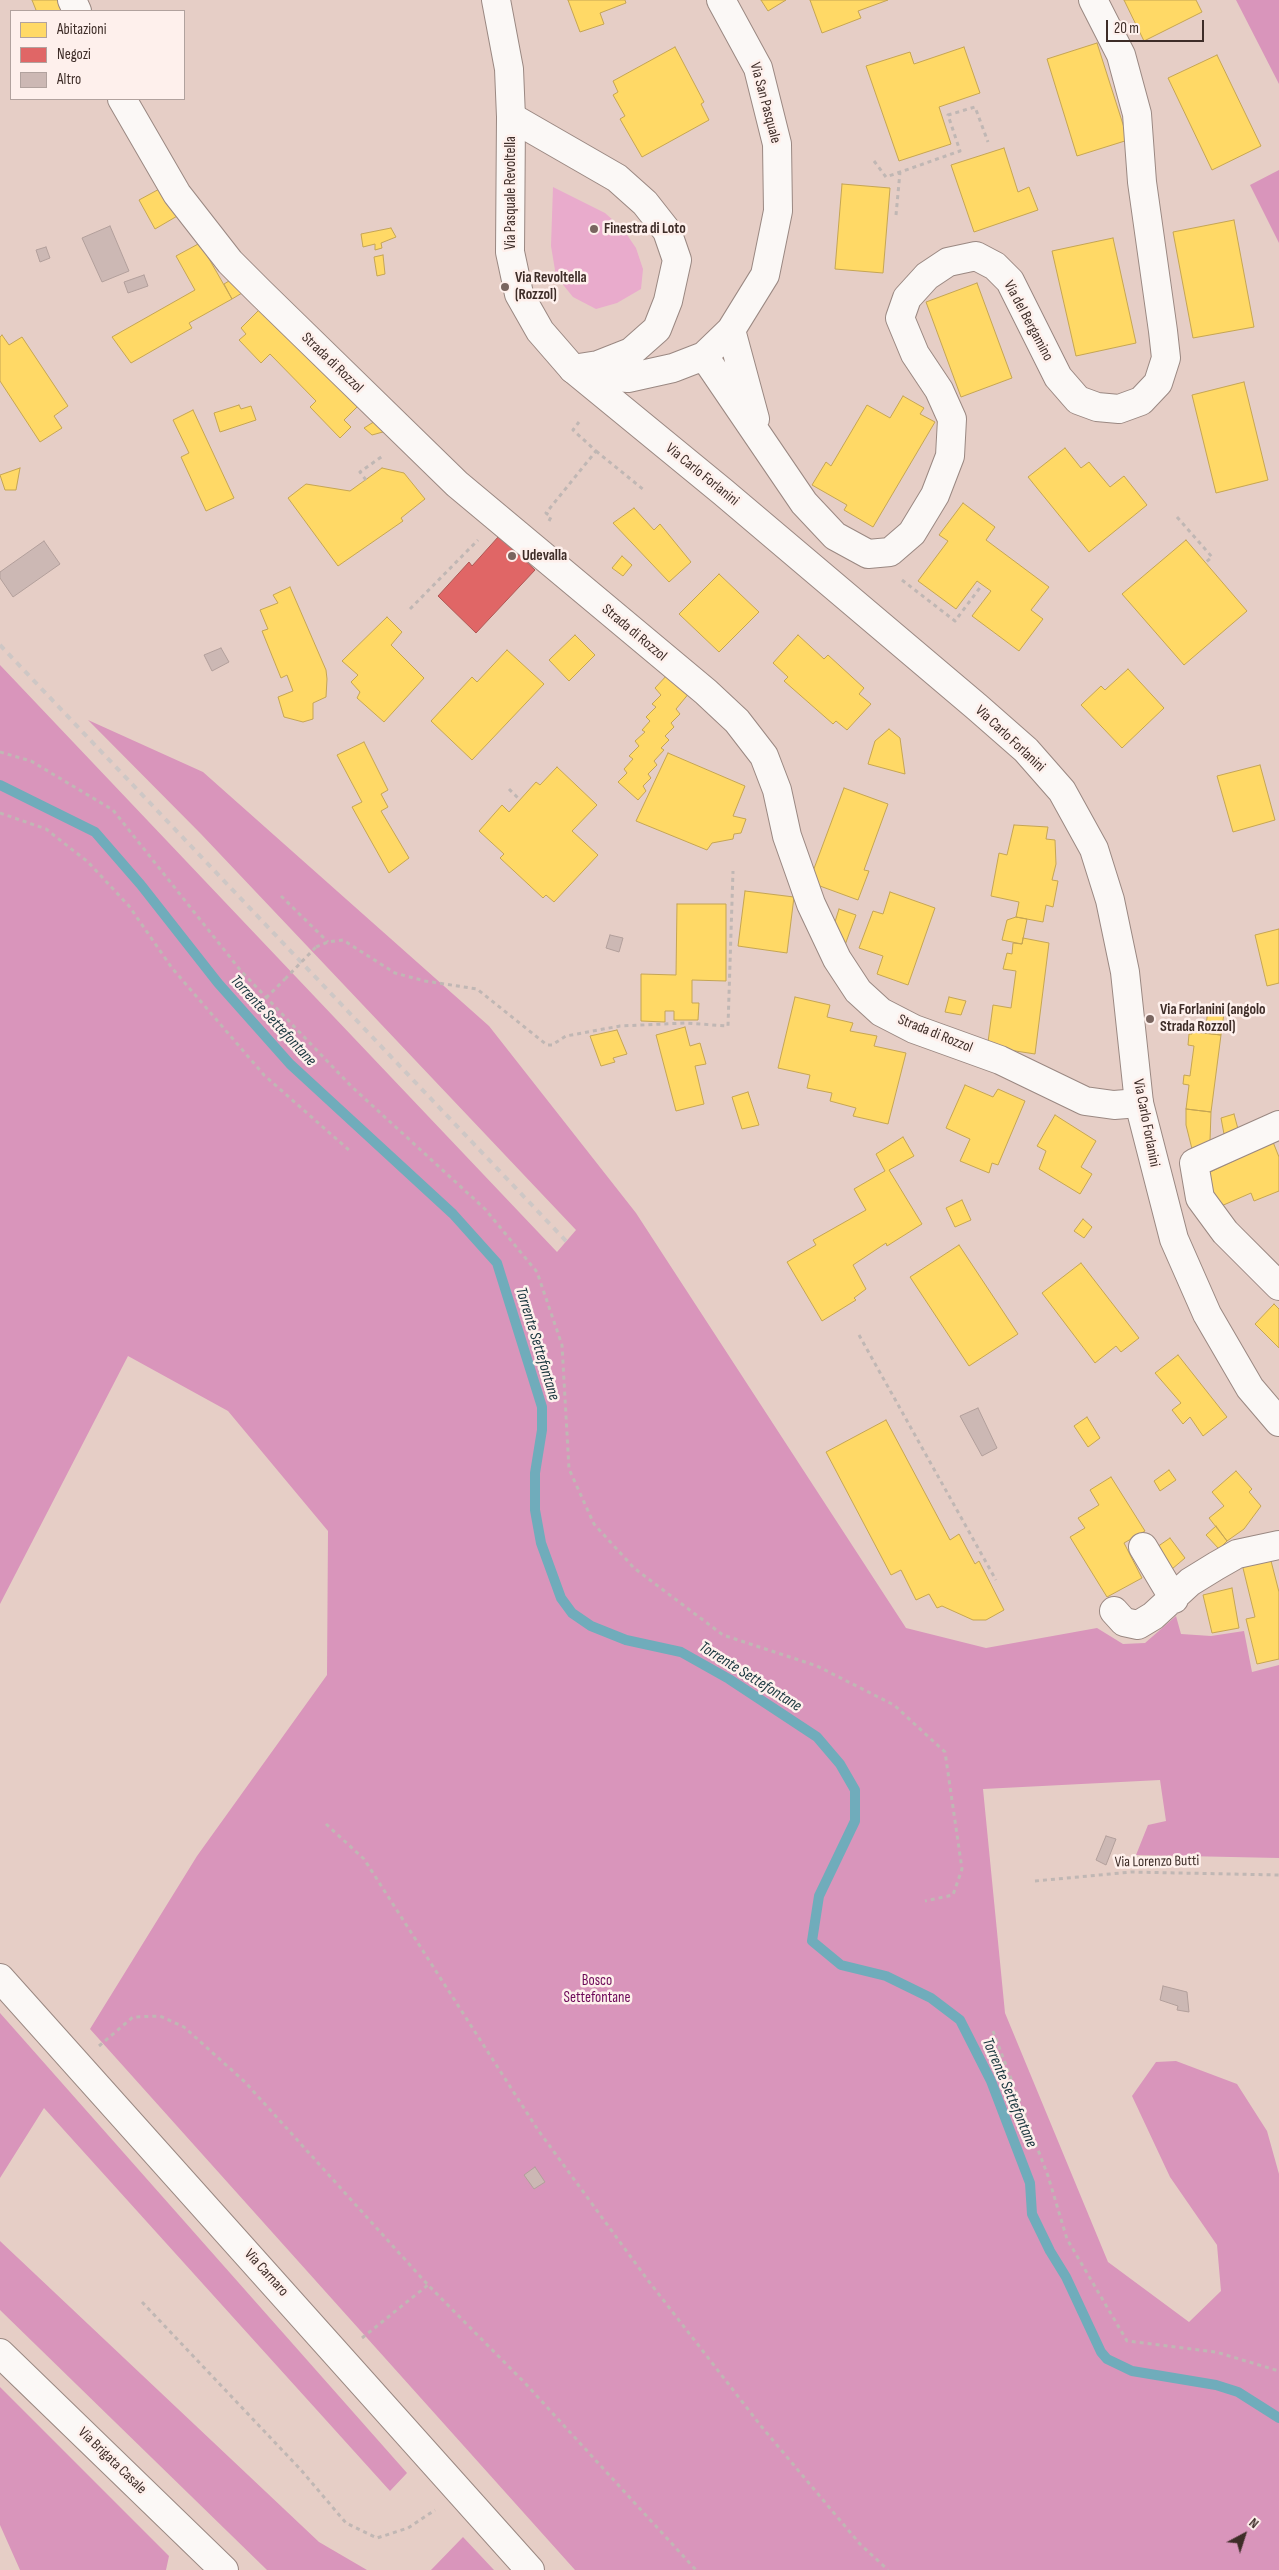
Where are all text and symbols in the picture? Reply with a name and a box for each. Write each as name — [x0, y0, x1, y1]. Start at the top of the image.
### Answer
legend — [10, 10, 185, 100]
scale bar — [1109, 10, 1206, 42]
text: 20 m — [1114, 19, 1139, 38]
text: Abitazioni — [57, 20, 107, 39]
text: Negozi — [57, 45, 91, 64]
street label: Via San Pasquale — [746, 61, 784, 145]
text: Altro — [57, 70, 81, 89]
street label: Via Pasquale Revoltella — [502, 136, 520, 250]
place label: Finestra di Loto — [604, 220, 686, 238]
marker: Finestra di Loto — [588, 223, 600, 235]
place label: Via Revoltella (Rozzol) — [515, 269, 587, 304]
street label: Via del Bergamino — [999, 278, 1057, 364]
marker: Via Revoltella (Rozzol) — [499, 281, 511, 293]
street label: Strada di Rozzol — [297, 329, 367, 397]
street label: Via Carlo Forlanini — [662, 440, 742, 510]
place label: Udevalla — [522, 547, 567, 565]
marker: Udevalla — [506, 550, 518, 562]
street label: Strada di Rozzol — [598, 601, 670, 665]
street label: Via Carlo Forlanini — [971, 702, 1049, 776]
water label: Torrente Settefontane — [226, 972, 320, 1070]
place label: Via Forlanini (angolo Strada Rozzol) — [1160, 1001, 1266, 1036]
street label: Strada di Rozzol — [895, 1011, 975, 1057]
marker: Via Forlanini (angolo Strada Rozzol) — [1144, 1013, 1156, 1025]
street label: Via Carlo Forlanini — [1129, 1078, 1163, 1168]
water label: Torrente Settefontane — [511, 1285, 563, 1403]
water label: Torrente Settefontane — [695, 1638, 805, 1716]
street label: Via Lorenzo Butti — [1115, 1852, 1199, 1872]
park label: Bosco Settefontane — [564, 1972, 630, 2007]
water label: Torrente Settefontane — [977, 2035, 1041, 2151]
street label: Via Carnaro — [240, 2246, 292, 2300]
street label: Via Brigata Casale — [74, 2424, 150, 2498]
north arrow — [1219, 2510, 1269, 2560]
text: N — [1246, 2514, 1262, 2532]

